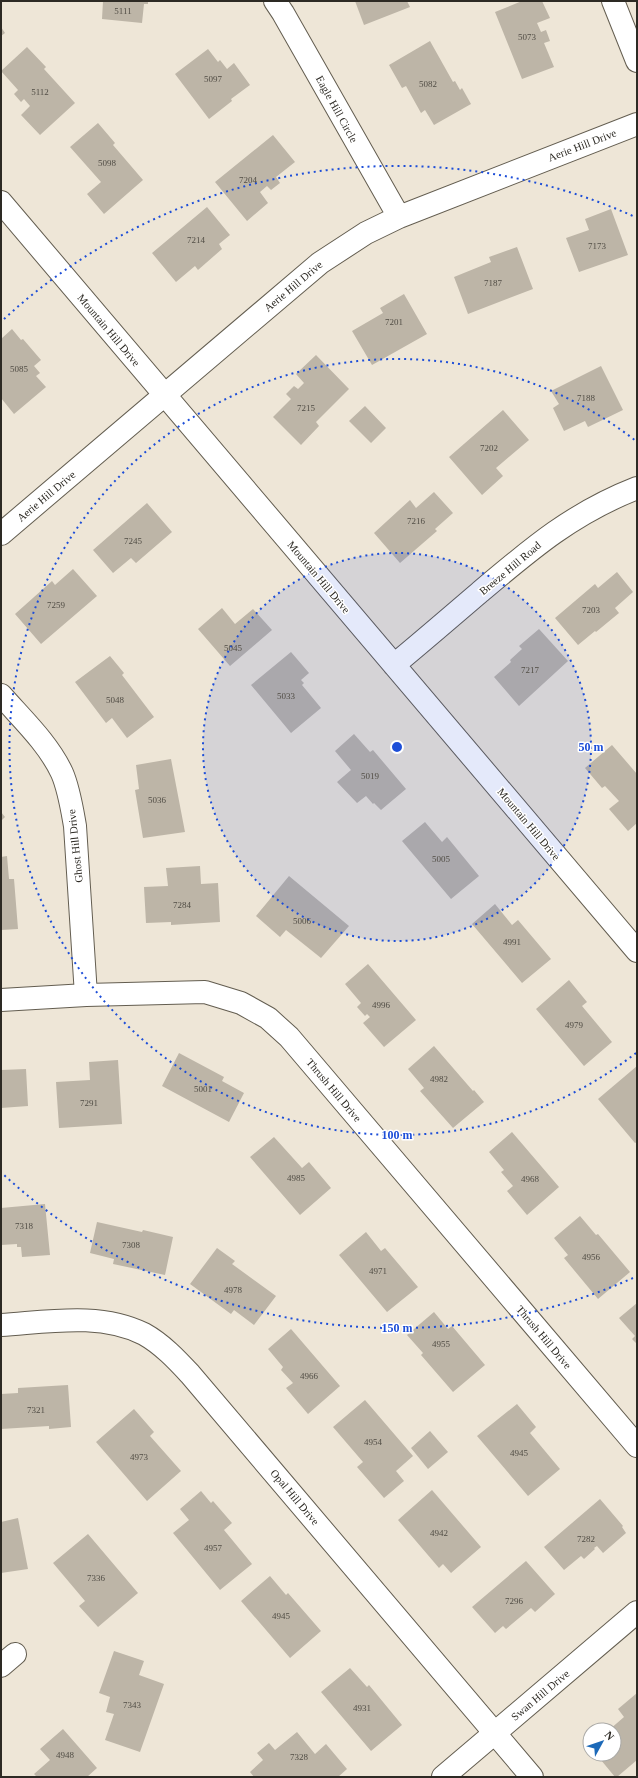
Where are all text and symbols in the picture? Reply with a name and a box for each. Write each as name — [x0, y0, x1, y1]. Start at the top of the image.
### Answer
house number: 5111 — [114, 6, 132, 16]
house number: 5073 — [518, 32, 537, 42]
street label: Eagle Hill Circle — [314, 73, 360, 145]
house number: 5097 — [204, 74, 223, 84]
house number: 5082 — [419, 79, 437, 89]
house number: 5112 — [31, 87, 49, 97]
street label: Aerie Hill Drive — [546, 126, 618, 164]
house number: 5098 — [98, 158, 117, 168]
house number: 7204 — [239, 175, 258, 185]
house number: 7214 — [187, 235, 206, 245]
house number: 7173 — [588, 241, 607, 251]
street label: Aerie Hill Drive — [262, 258, 325, 314]
house number: 7187 — [484, 278, 503, 288]
street label: Mountain Hill Drive — [75, 292, 143, 369]
house number: 7201 — [385, 317, 403, 327]
house number: 5085 — [10, 364, 29, 374]
house number: 7188 — [577, 393, 596, 403]
house number: 7215 — [297, 403, 316, 413]
house number: 7202 — [480, 443, 498, 453]
street label: Aerie Hill Drive — [15, 468, 78, 524]
house number: 7216 — [407, 516, 426, 526]
house number: 7245 — [124, 536, 143, 546]
street label: Mountain Hill Drive — [285, 539, 353, 616]
street label: Breeze Hill Road — [477, 539, 543, 597]
house number: 7259 — [47, 600, 66, 610]
house number: 7203 — [582, 605, 601, 615]
house number: 5045 — [224, 643, 243, 653]
house number: 7217 — [521, 665, 540, 675]
house number: 5033 — [277, 691, 296, 701]
house number: 5048 — [106, 695, 125, 705]
centre of rings — [390, 740, 404, 754]
text: 50 m — [579, 740, 604, 754]
house number: 5019 — [361, 771, 380, 781]
street label: Mountain Hill Drive — [495, 786, 563, 863]
house number: 5036 — [148, 795, 167, 805]
street label: Ghost Hill Drive — [65, 808, 85, 883]
house number: 5005 — [432, 854, 451, 864]
house number: 7284 — [173, 900, 192, 910]
house number: 5006 — [293, 916, 312, 926]
house number: 4991 — [503, 937, 521, 947]
house number: 4996 — [372, 1000, 391, 1010]
house number: 4979 — [565, 1020, 584, 1030]
street label: Thrush Hill Drive — [304, 1056, 364, 1124]
house number: 4982 — [430, 1074, 448, 1084]
house number: 5001 — [194, 1084, 212, 1094]
house number: 7291 — [80, 1098, 98, 1108]
text: 100 m — [382, 1128, 413, 1142]
house number: 4985 — [287, 1173, 306, 1183]
house number: 4968 — [521, 1174, 540, 1184]
house number: 7318 — [15, 1221, 34, 1231]
house number: 7308 — [122, 1240, 141, 1250]
house number: 4956 — [582, 1252, 601, 1262]
house number: 4971 — [369, 1266, 387, 1276]
house number: 4978 — [224, 1285, 243, 1295]
street label: Thrush Hill Drive — [514, 1303, 574, 1371]
text: 150 m — [382, 1321, 413, 1335]
house number: 4955 — [432, 1339, 451, 1349]
house number: 4966 — [300, 1371, 319, 1381]
house number: 7321 — [27, 1405, 45, 1415]
house number: 4954 — [364, 1437, 383, 1447]
house number: 4945 — [510, 1448, 529, 1458]
house number: 4973 — [130, 1452, 149, 1462]
street label: Opal Hill Drive — [268, 1467, 322, 1527]
house number: 4942 — [430, 1528, 448, 1538]
house number: 7282 — [577, 1534, 595, 1544]
house number: 4957 — [204, 1543, 223, 1553]
house number: 7336 — [87, 1573, 106, 1583]
house number: 7296 — [505, 1596, 524, 1606]
house number: 4945 — [272, 1611, 291, 1621]
street label: Swan Hill Drive — [509, 1667, 572, 1723]
house number: 7343 — [123, 1700, 142, 1710]
house number: 4931 — [353, 1703, 371, 1713]
north arrow — [582, 1722, 622, 1762]
text: N — [603, 1729, 617, 1743]
house number: 4948 — [56, 1750, 75, 1760]
house number: 7328 — [290, 1752, 309, 1762]

